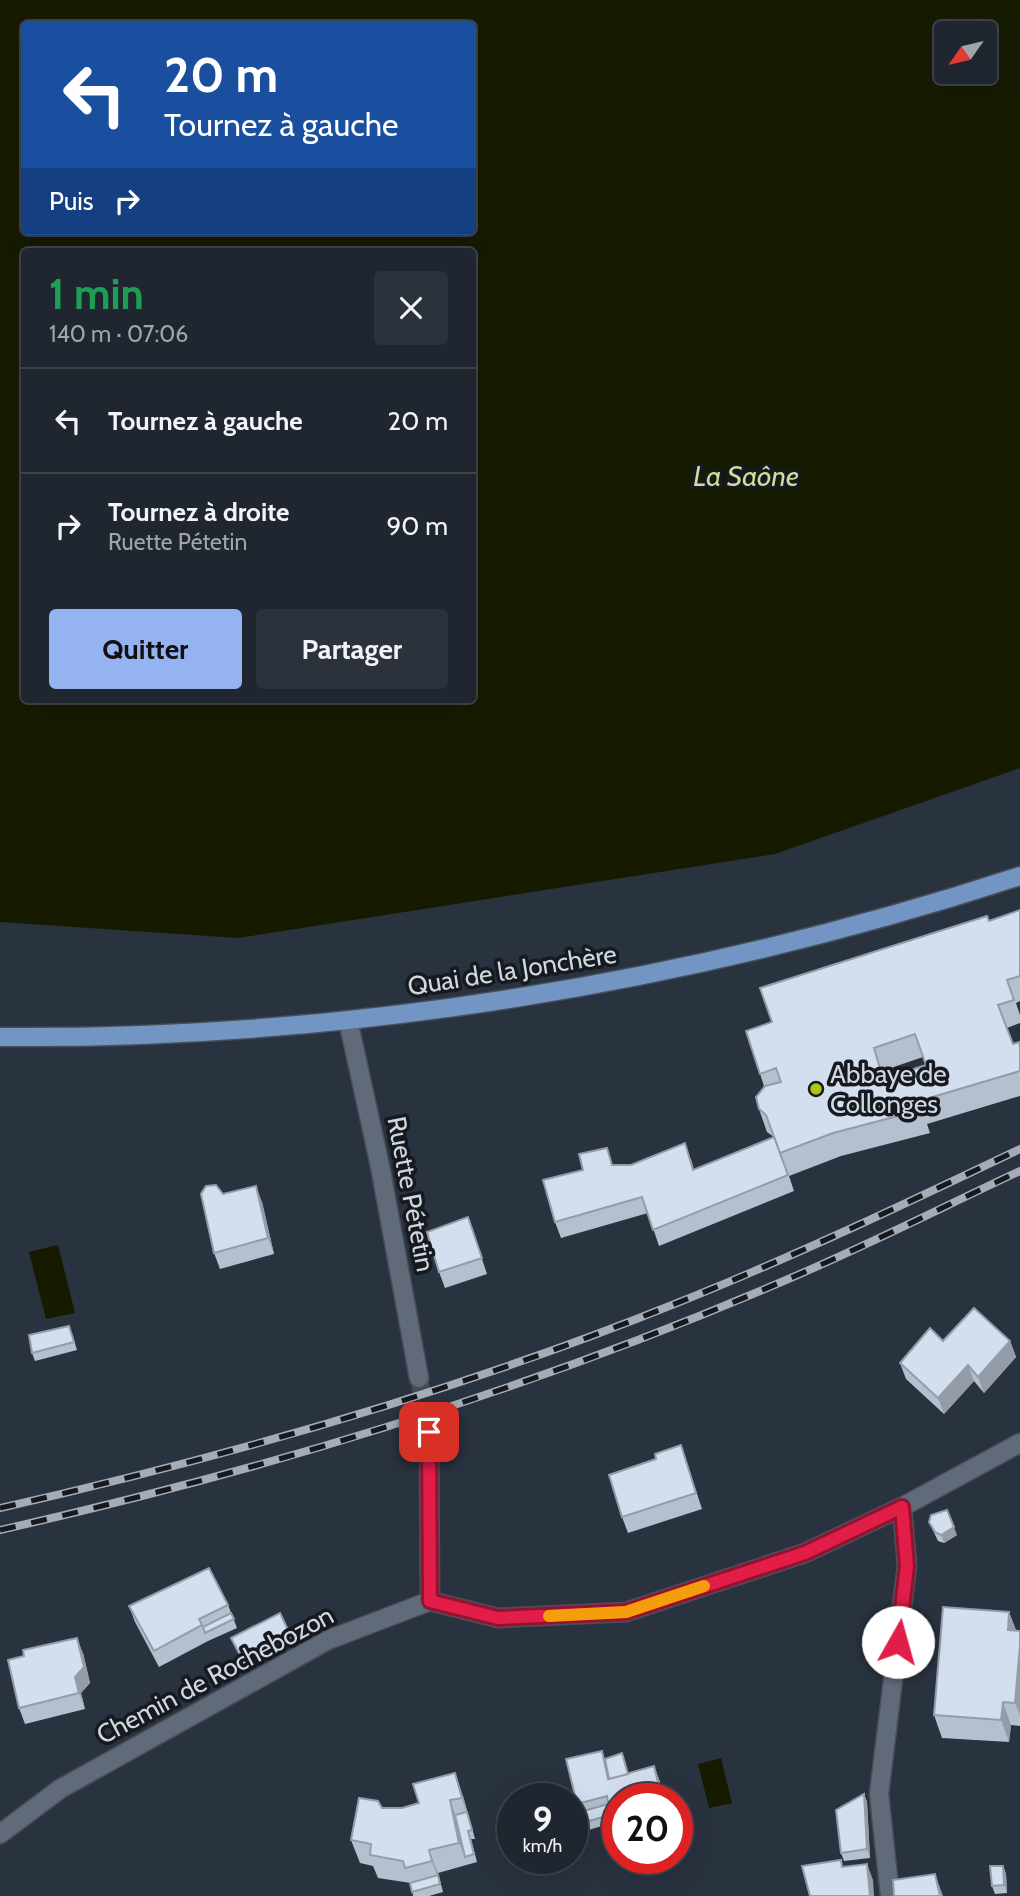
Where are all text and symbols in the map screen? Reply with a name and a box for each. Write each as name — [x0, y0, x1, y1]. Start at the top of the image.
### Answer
north arrow — [934, 21, 998, 84]
map controls — [934, 21, 997, 84]
text: 20 m — [164, 45, 278, 104]
icon: left — [49, 49, 140, 140]
text: Tournez à gauche — [164, 105, 398, 144]
icon: right — [108, 182, 146, 220]
text: Puis — [49, 185, 94, 217]
text: 1 min — [49, 268, 144, 320]
button: close — [374, 271, 448, 345]
text: 140 m · 07:06 — [49, 320, 188, 348]
icon: left — [49, 402, 87, 440]
text: Tournez à gauche — [108, 405, 303, 437]
text: 20 m — [388, 405, 448, 437]
water label: La Saône — [693, 459, 799, 493]
text: Tournez à droite — [108, 496, 290, 528]
icon: right — [49, 507, 87, 545]
text: 90 m — [386, 510, 448, 542]
text: Ruette Pétetin — [108, 528, 247, 556]
button: Quitter — [49, 609, 242, 689]
button: Partager — [256, 609, 448, 689]
street label: Quai de la Jonchère — [405, 938, 619, 1002]
place label: Abbaye de Collonges — [830, 1058, 947, 1120]
marker: Abbaye de Collonges — [808, 1081, 824, 1097]
street label: Ruette Pétetin — [380, 1114, 442, 1274]
pin — [399, 1402, 459, 1462]
icon: arrive — [410, 1413, 448, 1451]
street label: Chemin de Rochebozon — [91, 1599, 339, 1751]
position arrow — [861, 1605, 935, 1679]
speed limit sign: 20 — [602, 1783, 693, 1874]
text: 9 — [533, 1798, 552, 1841]
text: km/h — [523, 1835, 562, 1857]

